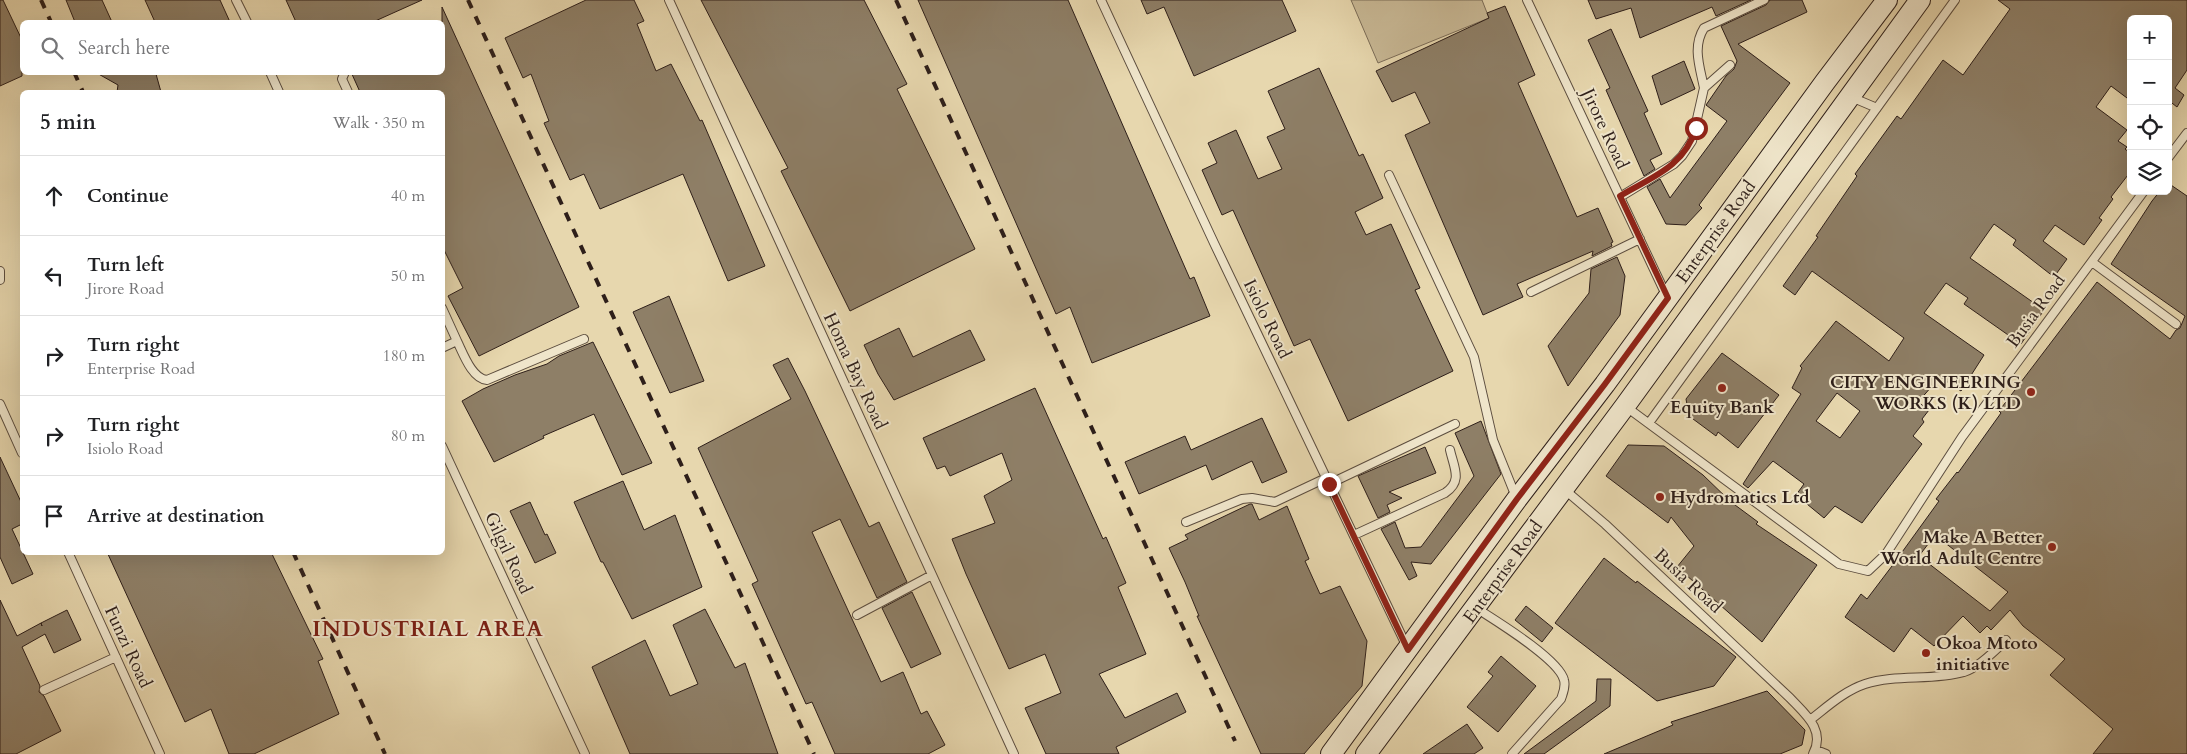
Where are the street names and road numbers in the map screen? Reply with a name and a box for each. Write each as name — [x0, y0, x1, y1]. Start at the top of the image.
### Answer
street label: Jirore Road — [1574, 82, 1635, 174]
street label: Enterprise Road — [1670, 175, 1762, 289]
street label: Busia Road — [2001, 269, 2071, 353]
street label: Isiolo Road — [1237, 275, 1297, 363]
street label: Homa Bay Road — [817, 308, 893, 434]
street label: Gilgil Road — [478, 508, 538, 599]
street label: Enterprise Road — [1457, 515, 1549, 629]
street label: Busia Road — [1648, 543, 1728, 620]
street label: Funzi Road — [98, 602, 158, 692]

